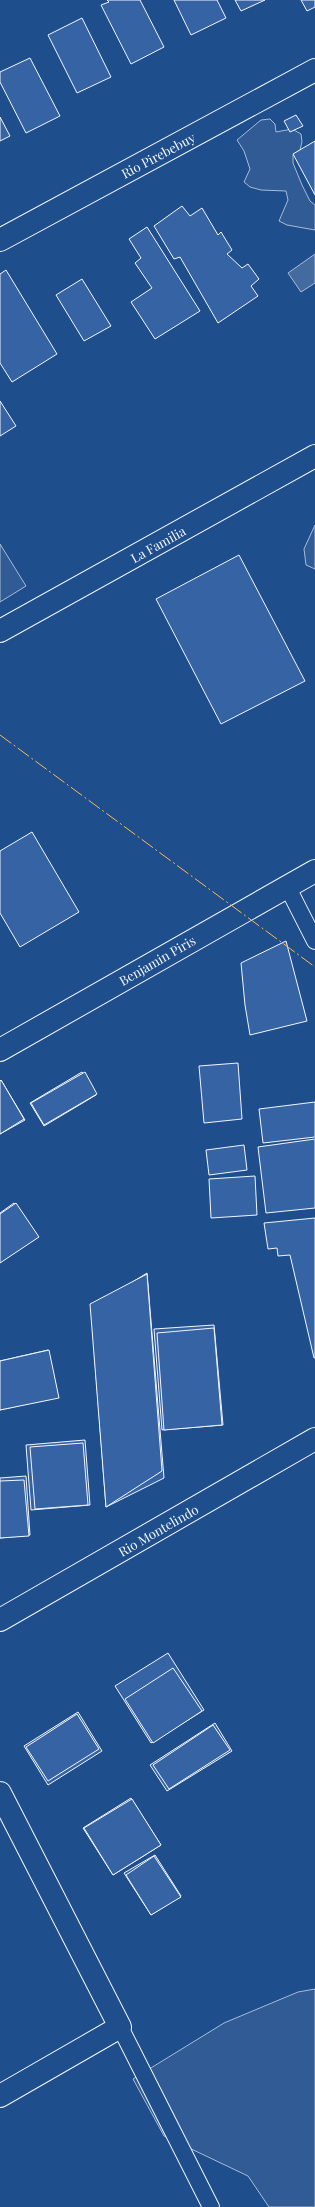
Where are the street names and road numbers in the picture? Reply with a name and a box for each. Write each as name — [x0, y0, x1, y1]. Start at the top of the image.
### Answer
street label: Rio Pirebebuy — [118, 128, 198, 182]
street label: La Familia — [128, 522, 189, 566]
street label: Benjamin Piris — [116, 931, 198, 989]
street label: Rio Montelindo — [115, 1500, 201, 1560]

